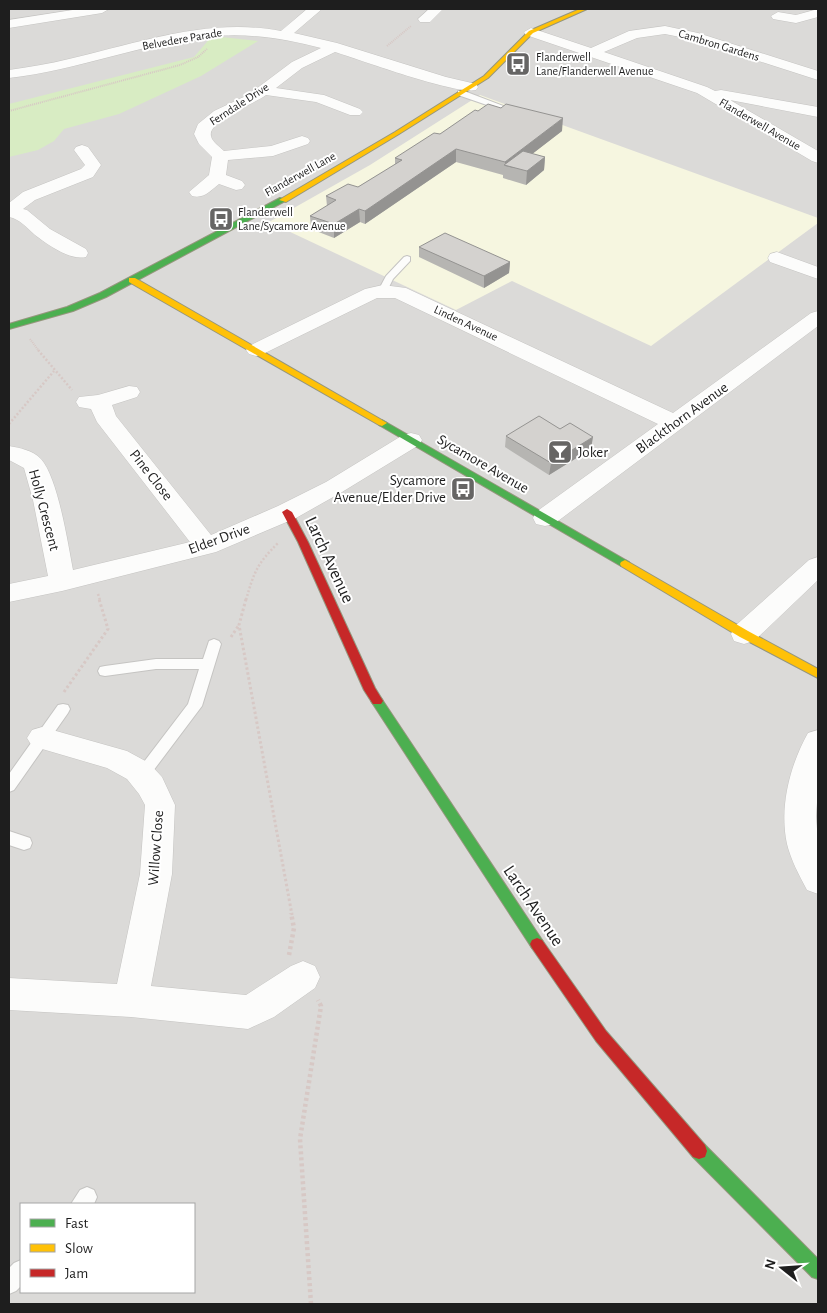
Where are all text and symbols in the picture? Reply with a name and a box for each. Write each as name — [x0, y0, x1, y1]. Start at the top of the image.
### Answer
street label: Belvedere Parade — [141, 26, 223, 52]
street label: Cambron Gardens — [677, 27, 761, 63]
bus stop icon: Flanderwell Lane/Flanderwell Avenue — [505, 51, 531, 77]
place label: Flanderwell Lane/Flanderwell Avenue — [536, 51, 653, 77]
street label: Ferndale Drive — [207, 81, 271, 127]
street label: Flanderwell Avenue — [717, 96, 803, 152]
street label: Flanderwell Lane — [263, 150, 337, 198]
bus stop icon: Flanderwell Lane/Sycamore Avenue — [208, 206, 234, 232]
place label: Flanderwell Lane/Sycamore Avenue — [238, 206, 346, 233]
street label: Linden Avenue — [432, 303, 500, 343]
street label: Blackthorn Avenue — [633, 380, 731, 456]
street label: Sycamore Avenue — [435, 432, 531, 496]
bar icon: Joker — [547, 439, 573, 465]
place label: Joker — [578, 445, 608, 460]
street label: Pine Close — [127, 447, 175, 503]
street label: Holly Crescent — [26, 468, 62, 553]
place label: Sycamore Avenue/Elder Drive — [334, 473, 446, 505]
bus stop icon: Sycamore Avenue/Elder Drive — [450, 476, 476, 502]
street label: Larch Avenue — [301, 514, 357, 606]
street label: Elder Drive — [186, 521, 252, 557]
street label: Willow Close — [146, 810, 166, 886]
street label: Larch Avenue — [499, 862, 567, 950]
legend — [20, 1203, 195, 1293]
text: Fast — [65, 1216, 89, 1231]
text: Slow — [65, 1241, 93, 1256]
north arrow — [757, 1243, 807, 1293]
text: N — [762, 1258, 779, 1271]
text: Jam — [65, 1266, 88, 1281]

